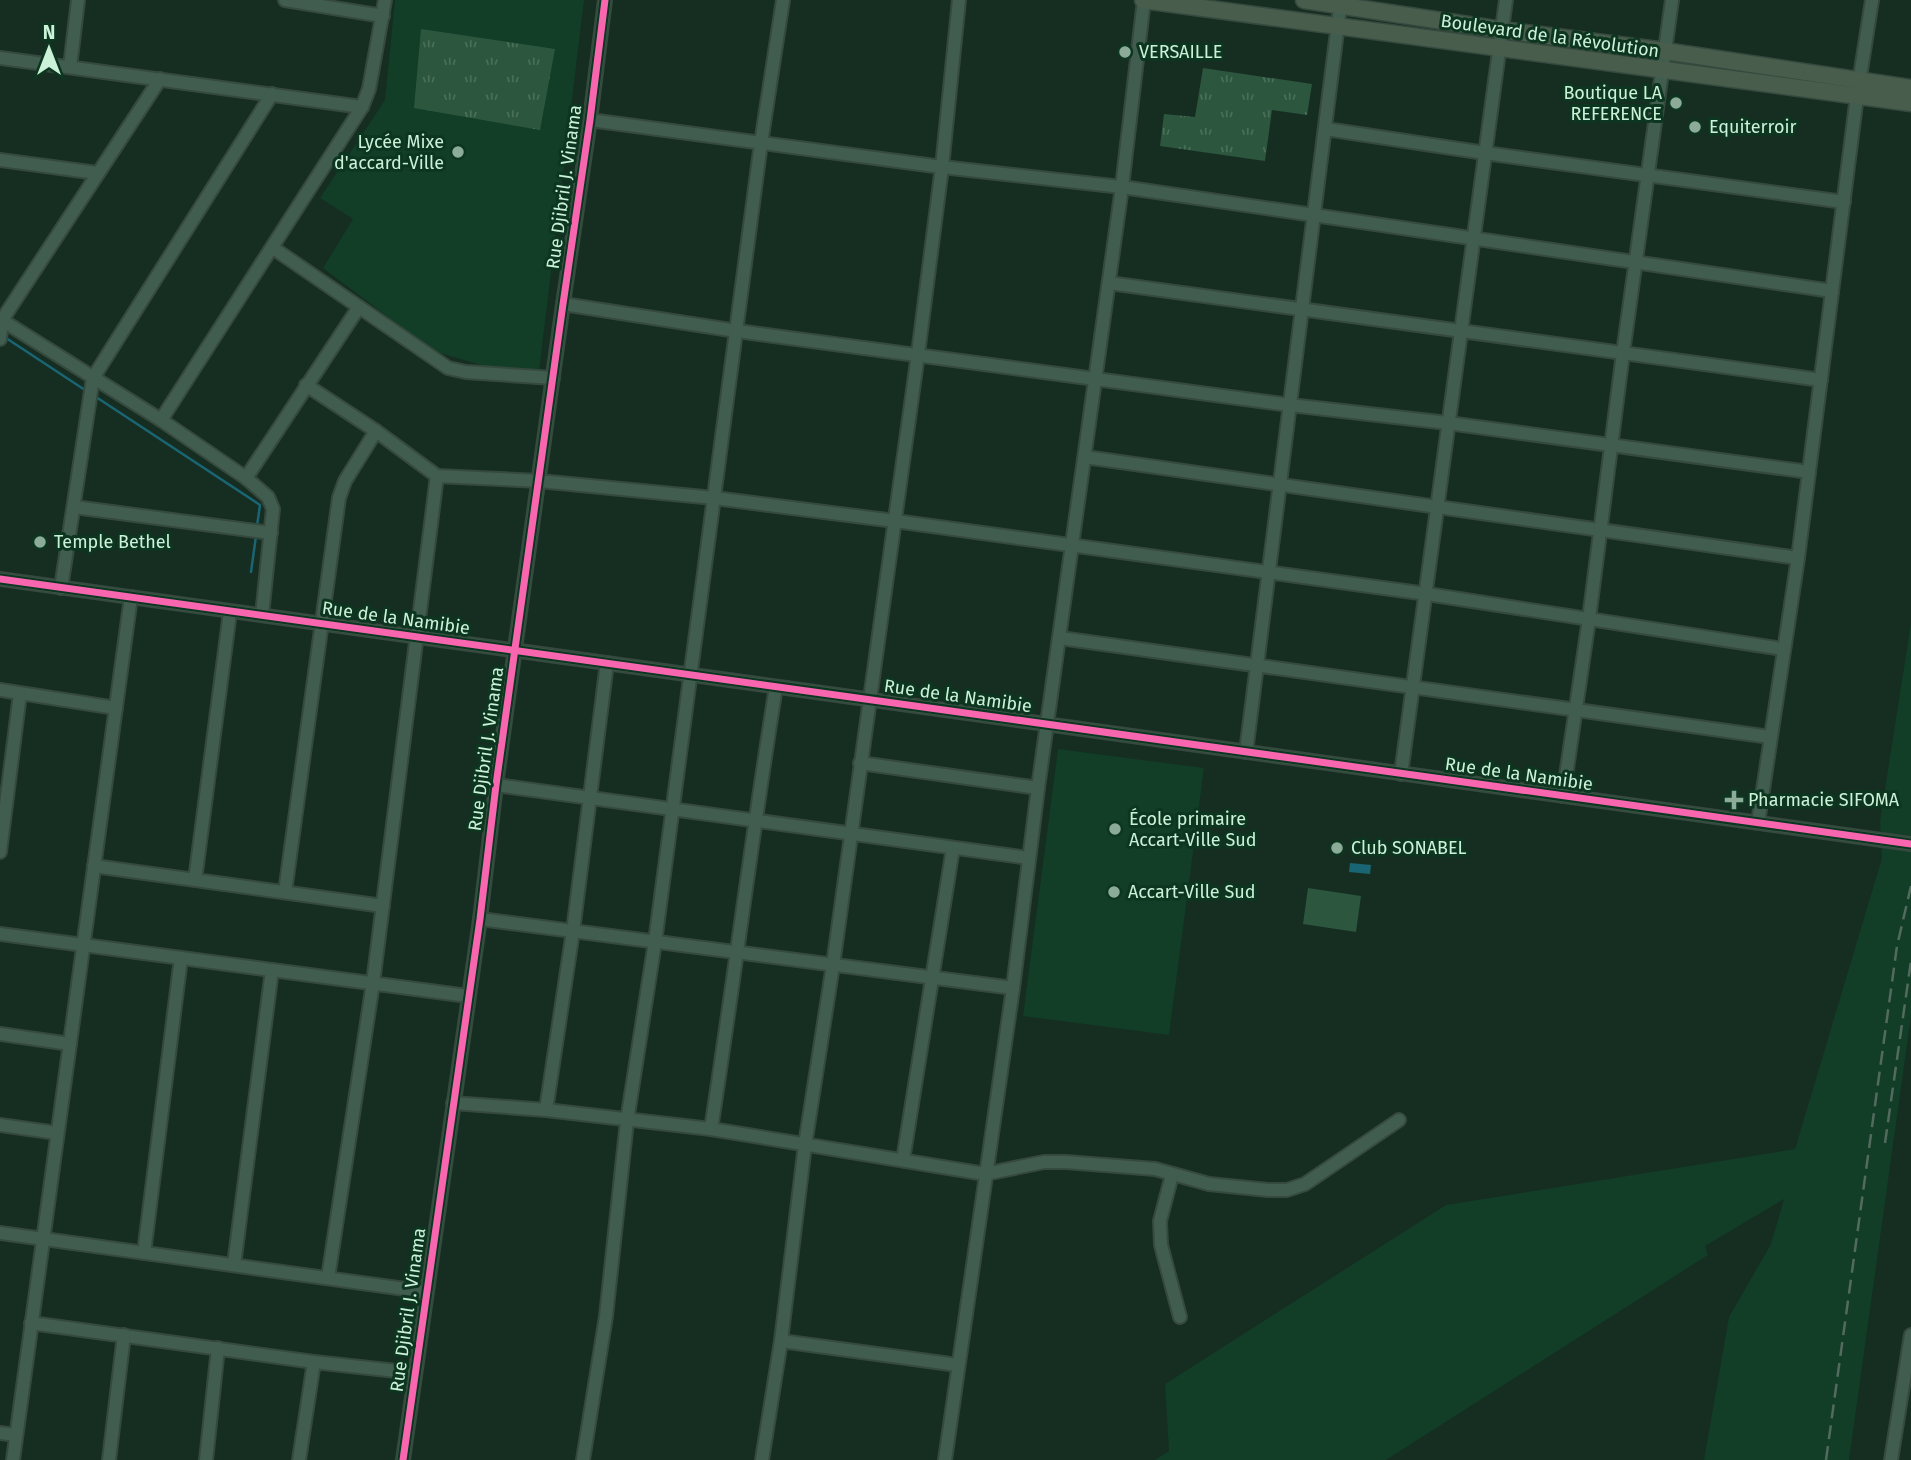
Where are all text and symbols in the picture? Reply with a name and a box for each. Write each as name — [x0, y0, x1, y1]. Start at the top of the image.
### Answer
street label: Boulevard de la Révolution — [1439, 10, 1661, 62]
north arrow — [14, 14, 84, 84]
text: N — [43, 21, 55, 44]
place label: VERSAILLE — [1139, 41, 1222, 63]
marker: VERSAILLE — [1117, 44, 1133, 60]
place label: Boutique LA REFERENCE — [1563, 82, 1663, 125]
marker: Boutique LA REFERENCE — [1668, 95, 1684, 111]
street label: Rue Djibril J. Vinama — [542, 103, 586, 271]
place label: Equiterroir — [1709, 116, 1797, 138]
marker: Equiterroir — [1687, 119, 1703, 135]
place label: Lycée Mixe d'accard-Ville — [334, 131, 444, 174]
marker: Lycée Mixe d'accard-Ville — [450, 144, 466, 160]
place label: Temple Bethel — [54, 531, 171, 553]
marker: Temple Bethel — [32, 534, 48, 550]
street label: Rue de la Namibie — [321, 597, 471, 639]
street label: Rue Djibril J. Vinama — [464, 665, 508, 833]
street label: Rue de la Namibie — [883, 675, 1033, 717]
street label: Rue de la Namibie — [1444, 753, 1594, 795]
place label: Pharmacie SIFOMA — [1748, 789, 1900, 811]
marker: Pharmacie SIFOMA — [1726, 792, 1742, 808]
place label: École primaire Accart-Ville Sud — [1129, 807, 1256, 851]
marker: École primaire Accart-Ville Sud — [1107, 821, 1123, 837]
place label: Club SONABEL — [1351, 837, 1467, 859]
marker: Club SONABEL — [1329, 840, 1345, 856]
place label: Accart-Ville Sud — [1128, 881, 1255, 903]
marker: Accart-Ville Sud — [1106, 884, 1122, 900]
street label: Rue Djibril J. Vinama — [386, 1226, 430, 1394]

